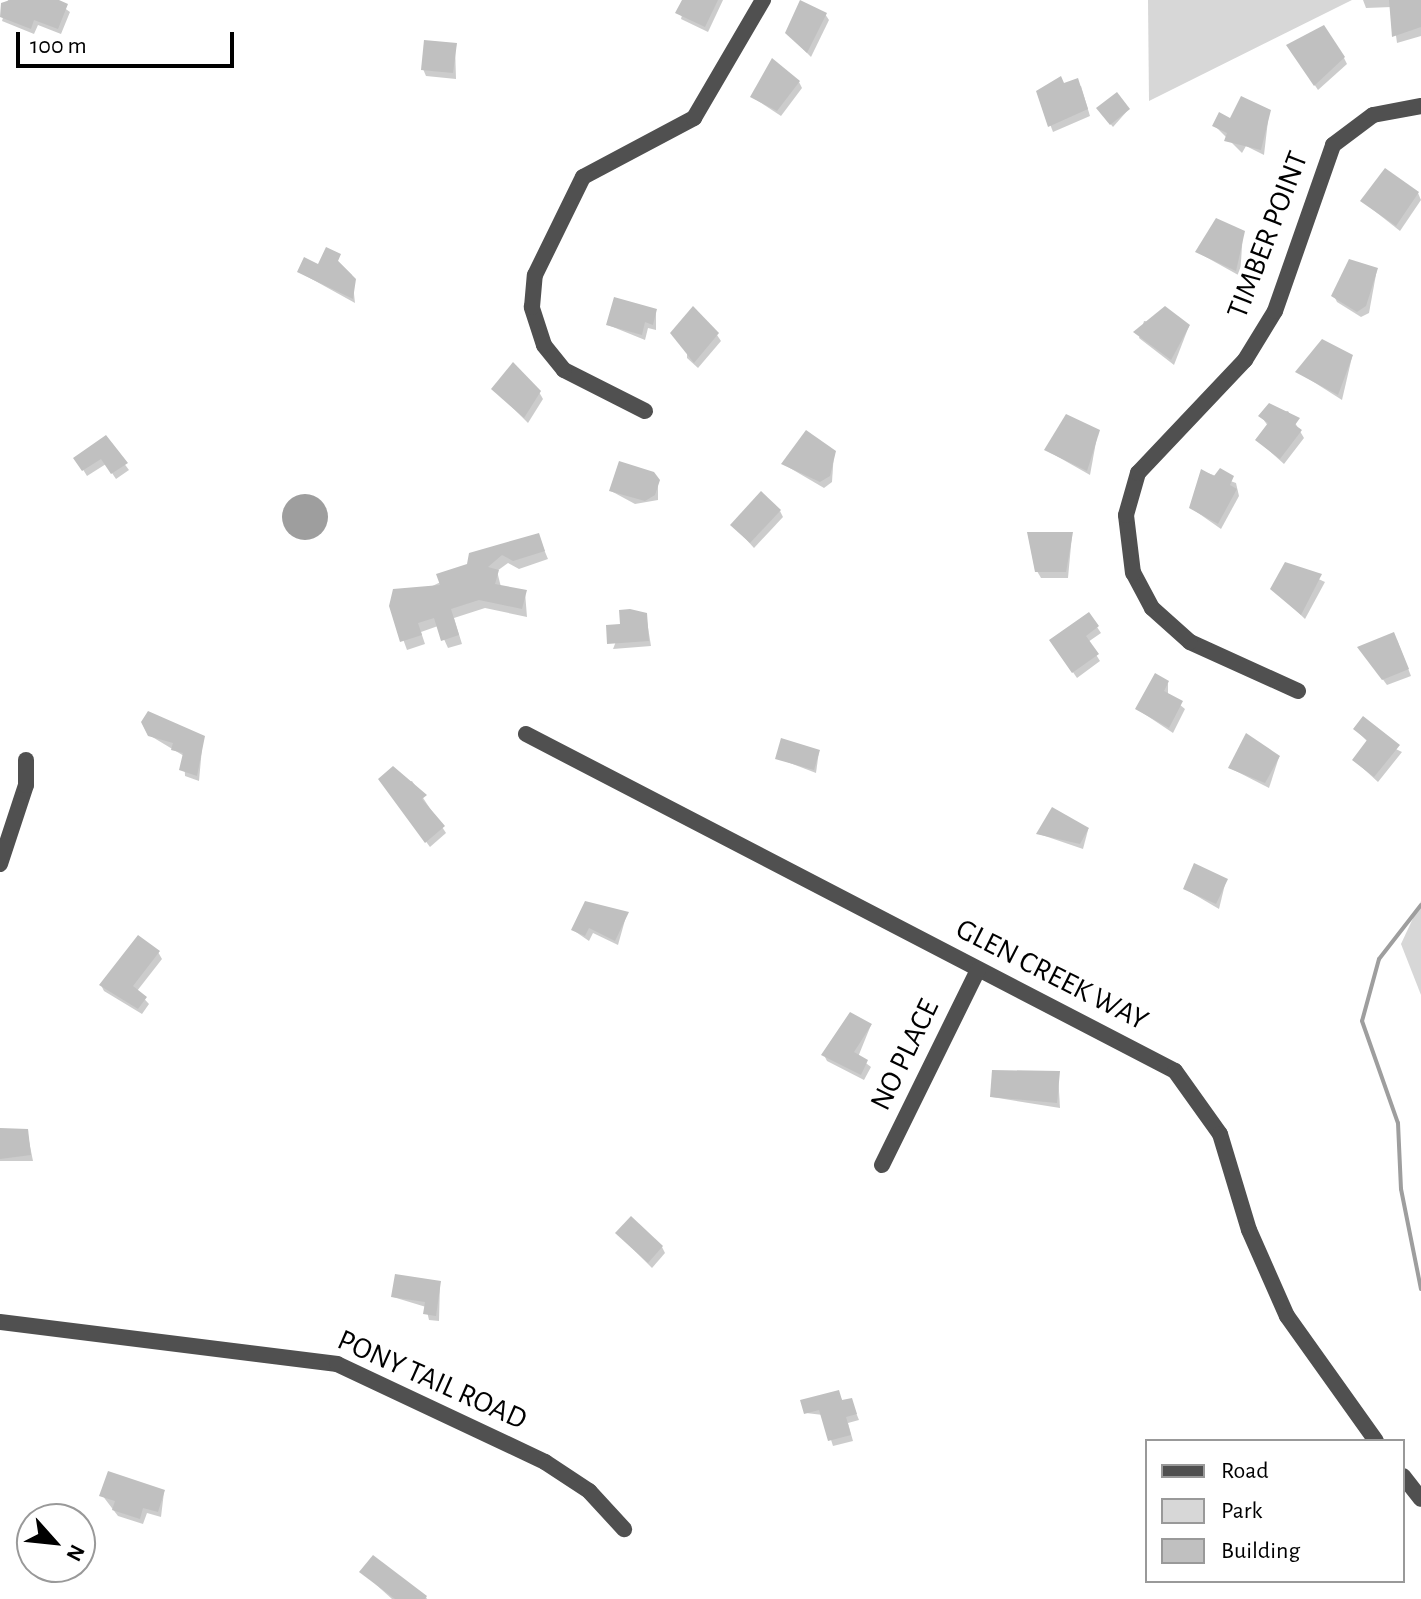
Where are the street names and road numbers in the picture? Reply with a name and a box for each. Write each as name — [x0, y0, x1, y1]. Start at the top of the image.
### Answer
street label: TIMBER POINT — [1220, 146, 1316, 324]
street label: GLEN CREEK WAY — [950, 911, 1154, 1039]
street label: NO PLACE — [863, 994, 947, 1116]
street label: PONY TAIL ROAD — [332, 1322, 532, 1438]

